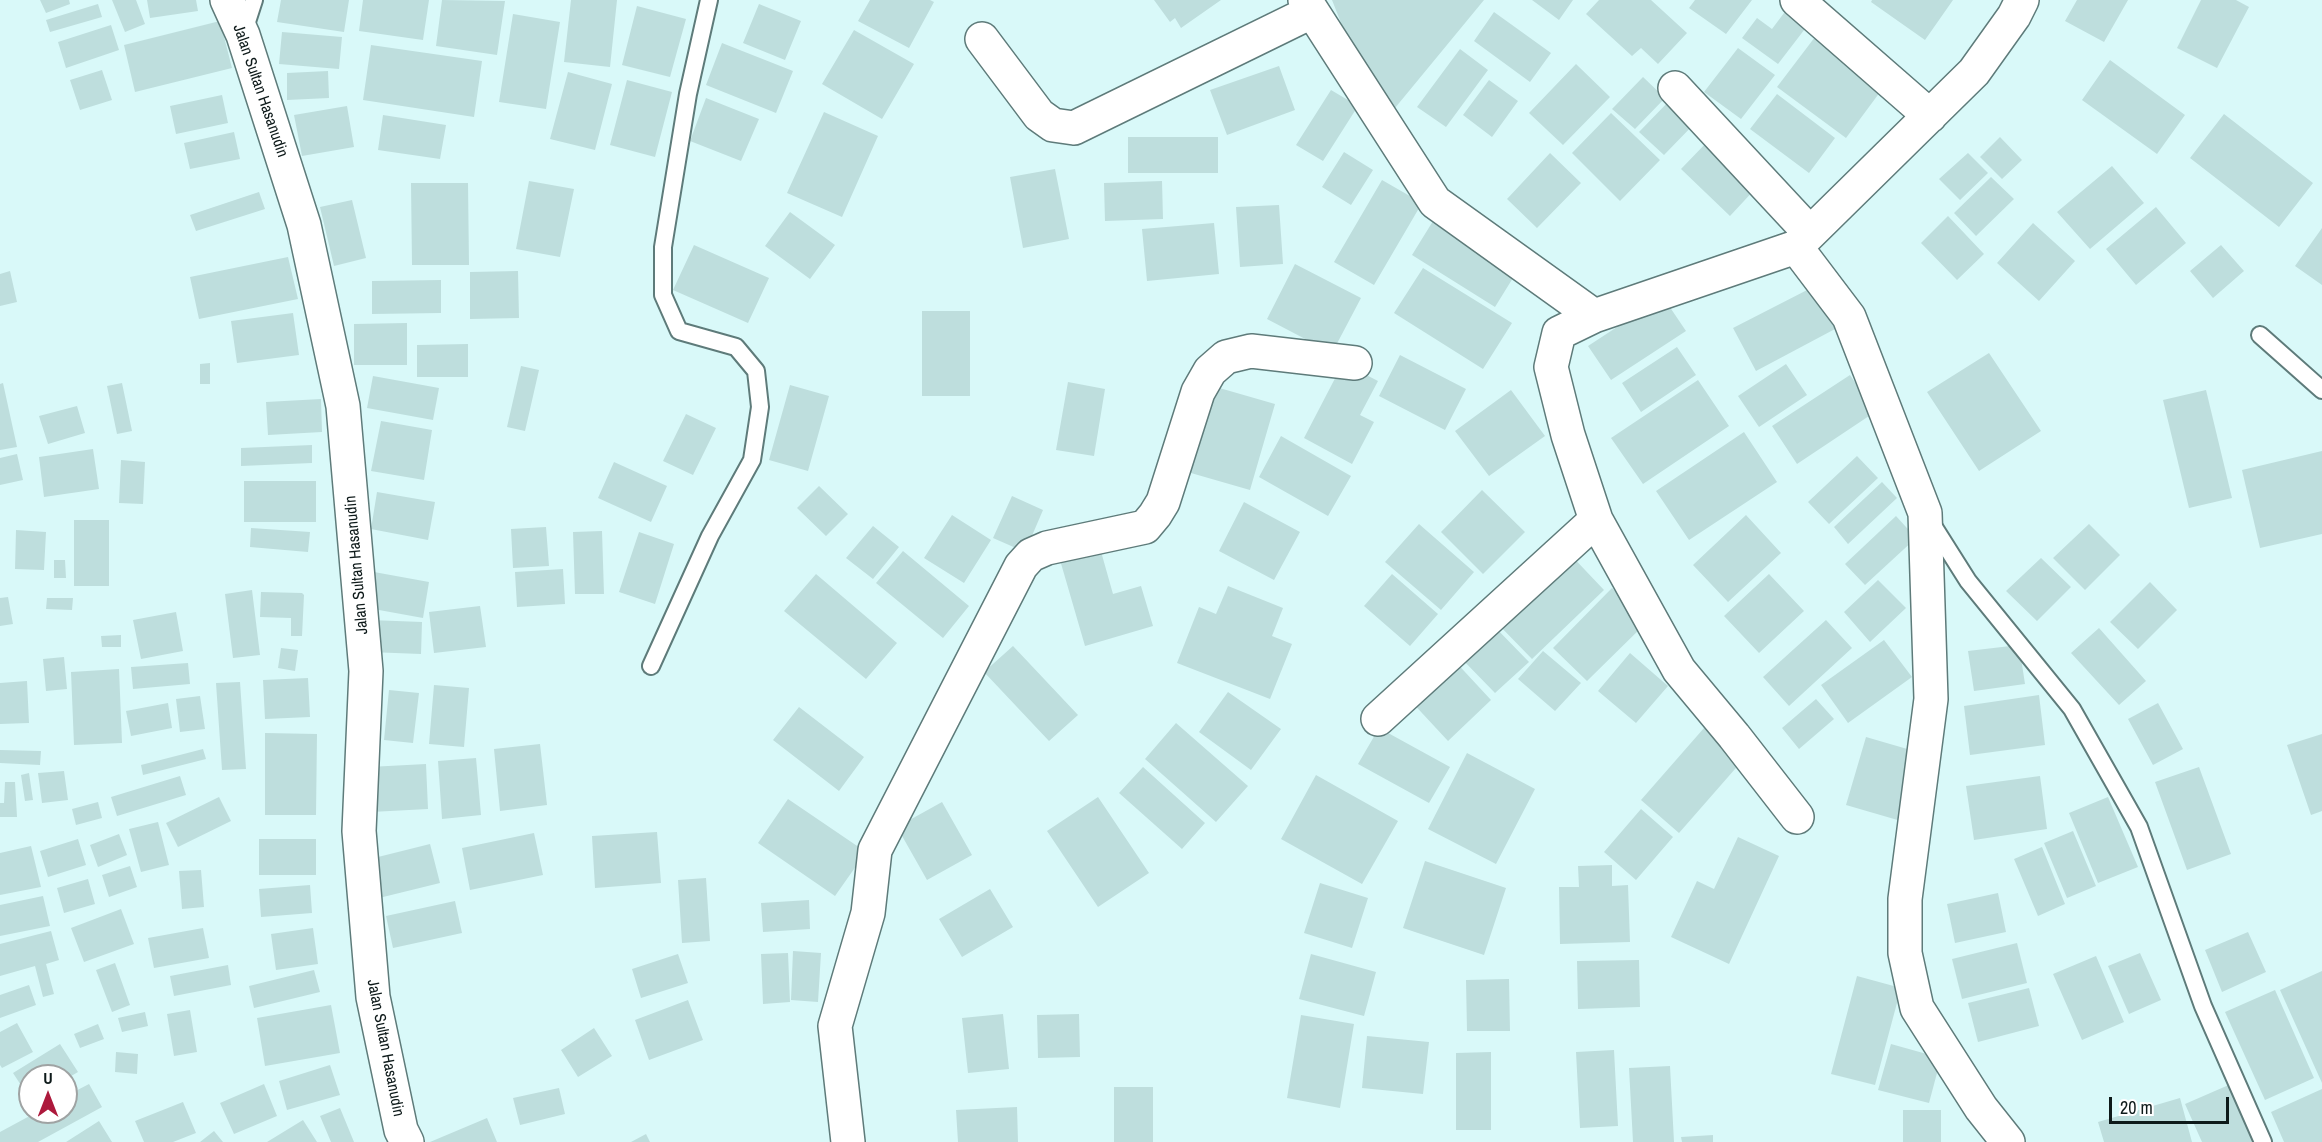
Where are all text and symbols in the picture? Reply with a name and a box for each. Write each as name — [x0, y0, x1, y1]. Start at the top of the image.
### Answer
street label: Jalan Sultan Hasanudin — [228, 22, 292, 160]
street label: Jalan Sultan Hasanudin — [341, 495, 373, 635]
street label: Jalan Sultan Hasanudin — [362, 978, 408, 1118]
north arrow — [18, 1064, 78, 1124]
text: U — [43, 1067, 53, 1089]
scale bar — [2112, 1085, 2232, 1123]
text: 20 m — [2120, 1095, 2153, 1120]

